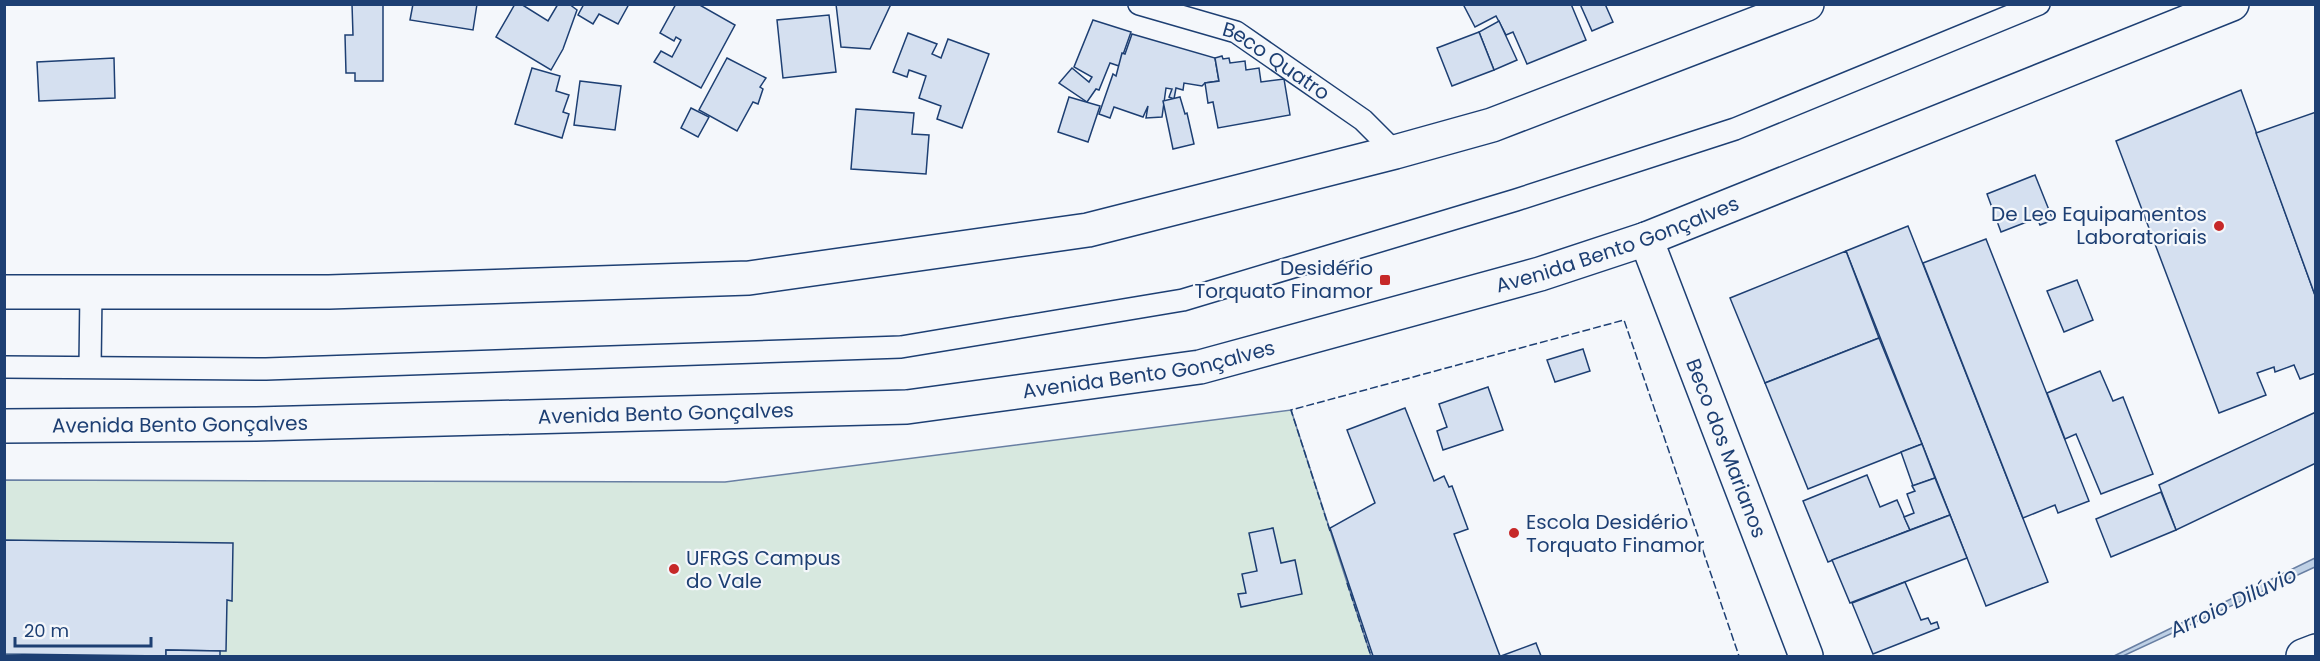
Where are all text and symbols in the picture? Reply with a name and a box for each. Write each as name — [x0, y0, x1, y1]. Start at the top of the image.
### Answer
street label: Beco Quatro — [1219, 15, 1336, 107]
street label: Avenida Bento Gonçalves — [1492, 189, 1743, 300]
place label: De Leo Equipamentos Laboratoriais — [1991, 200, 2207, 251]
marker: De Leo Equipamentos Laboratoriais — [2212, 219, 2226, 233]
place label: Desidério Torquato Finamor — [1194, 254, 1373, 305]
marker: Desidério Torquato Finamor — [1378, 273, 1392, 287]
street label: Avenida Bento Gonçalves — [1021, 333, 1278, 405]
street label: Beco dos Marianos — [1679, 354, 1773, 542]
street label: Avenida Bento Gonçalves — [537, 396, 794, 431]
street label: Avenida Bento Gonçalves — [52, 409, 308, 440]
place label: Escola Desidério Torquato Finamor — [1526, 508, 1705, 559]
marker: Escola Desidério Torquato Finamor — [1507, 526, 1521, 540]
place label: UFRGS Campus do Vale — [686, 544, 841, 595]
water label: Arroio Dilúvio — [2164, 560, 2301, 645]
marker: UFRGS Campus do Vale — [667, 562, 681, 576]
scale bar — [15, 610, 152, 648]
text: 20 m — [24, 618, 69, 643]

